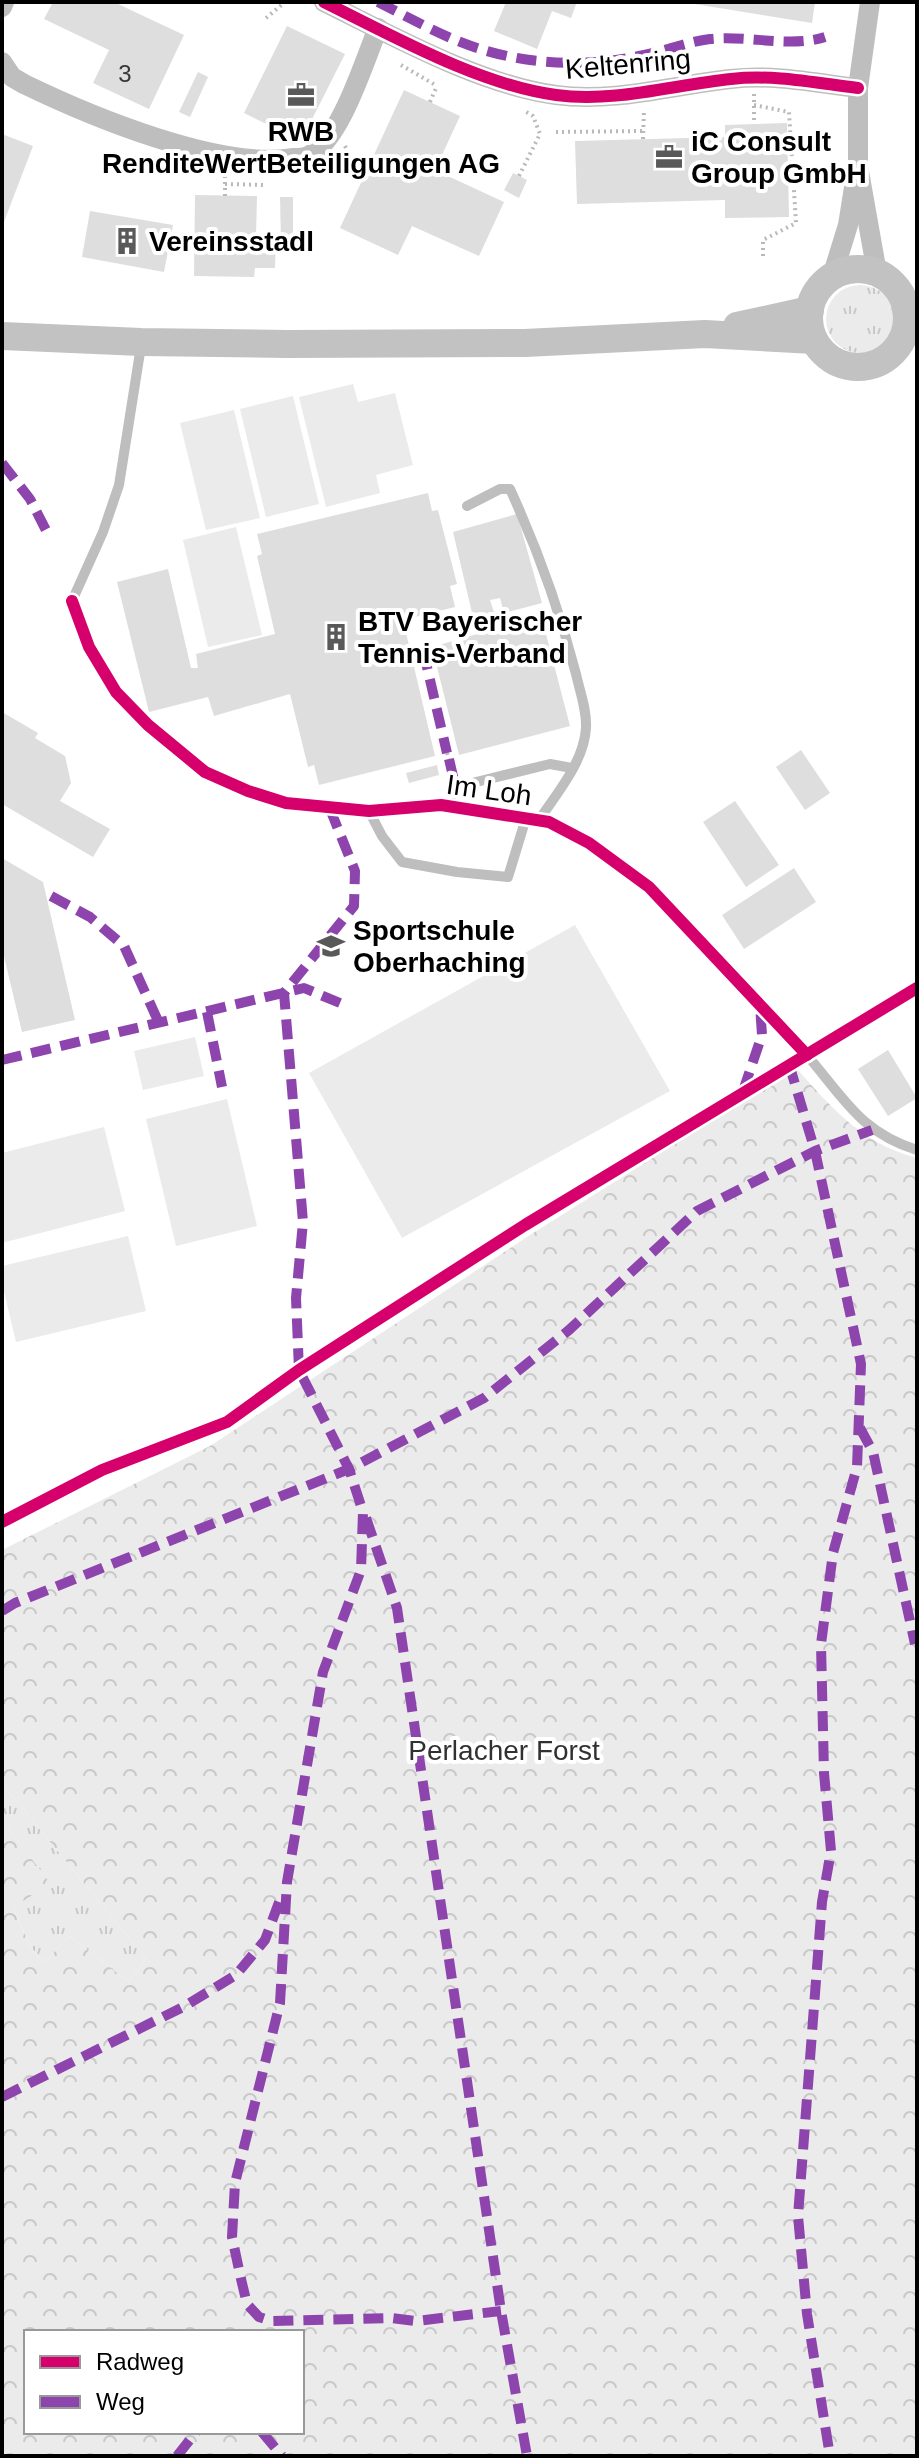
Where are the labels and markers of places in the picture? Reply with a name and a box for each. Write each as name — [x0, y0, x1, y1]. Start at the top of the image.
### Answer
office icon: RWB RenditeWertBeteiligungen AG — [286, 80, 316, 110]
place label: RWB RenditeWertBeteiligungen AG — [102, 116, 500, 179]
place label: iC Consult Group GmbH — [691, 126, 867, 189]
office icon: iC Consult Group GmbH — [654, 142, 684, 172]
building icon: Vereinsstadl — [112, 226, 142, 256]
place label: Vereinsstadl — [149, 226, 314, 257]
place label: BTV Bayerischer Tennis-Verband — [358, 606, 582, 669]
building icon: BTV Bayerischer Tennis-Verband — [321, 622, 351, 652]
place label: Sportschule Oberhaching — [353, 915, 526, 978]
school or university icon: Sportschule Oberhaching — [316, 931, 346, 961]

